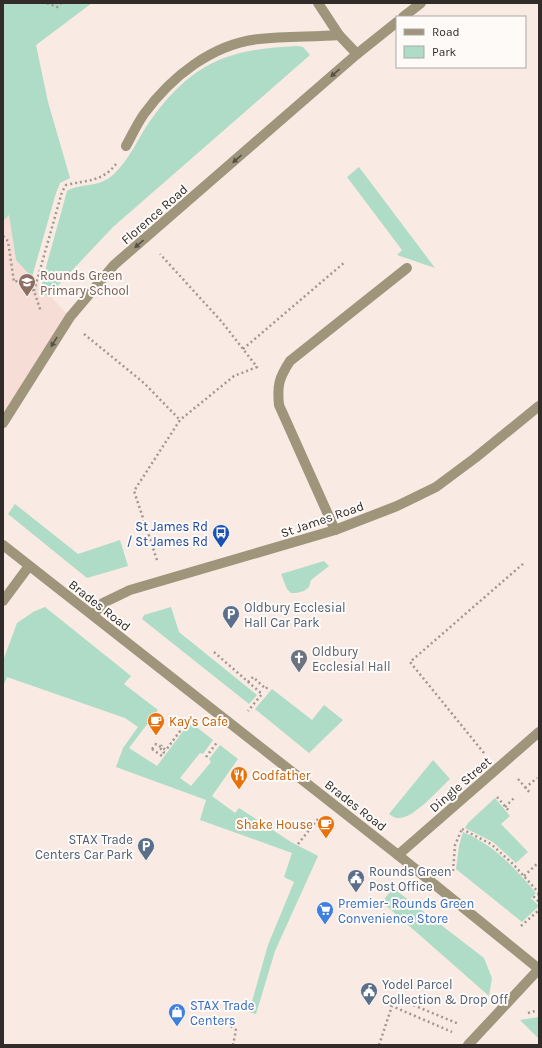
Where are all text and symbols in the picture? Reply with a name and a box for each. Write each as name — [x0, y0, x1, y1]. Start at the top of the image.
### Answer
legend — [396, 16, 526, 68]
text: Road — [432, 25, 460, 39]
text: Park — [432, 45, 457, 59]
one-way arrow — [329, 69, 340, 78]
one-way arrow — [231, 154, 242, 163]
street label: Florence Road — [118, 181, 191, 247]
one-way arrow — [133, 240, 144, 249]
place label: Rounds Green Primary School — [40, 268, 129, 298]
school or university icon: Rounds Green Primary School — [17, 272, 37, 297]
one-way arrow — [51, 336, 58, 348]
street label: St James Road — [279, 498, 366, 541]
place label: St James Rd / St James Rd — [127, 519, 208, 549]
bus stop icon: St James Rd / St James Rd — [211, 523, 231, 548]
street label: Brades Road — [66, 577, 134, 634]
place label: Oldbury Ecclesial Hall Car Park — [244, 600, 346, 630]
parking icon: Oldbury Ecclesial Hall Car Park — [221, 604, 241, 629]
place label: Oldbury Ecclesial Hall — [312, 644, 391, 674]
church icon: Oldbury Ecclesial Hall — [289, 648, 309, 673]
cafe icon: Kay's Cafe — [146, 711, 166, 736]
place label: Kay's Cafe — [169, 714, 228, 729]
street label: Dingle Street — [426, 753, 494, 815]
restaurant icon: Codfather — [229, 765, 249, 790]
place label: Codfather — [252, 768, 311, 783]
street label: Brades Road — [322, 777, 390, 834]
cafe icon: Shake House — [316, 814, 336, 839]
place label: Shake House — [236, 817, 313, 832]
place label: STAX Trade Centers Car Park — [35, 832, 133, 862]
parking icon: STAX Trade Centers Car Park — [136, 836, 156, 861]
place label: Rounds Green Post Office — [369, 864, 452, 894]
public building icon: Rounds Green Post Office — [346, 868, 366, 893]
place label: Premier- Rounds Green Convenience Store — [338, 896, 474, 926]
supermarket icon: Premier- Rounds Green Convenience Store — [315, 900, 335, 925]
place label: Yodel Parcel Collection & Drop Off — [382, 977, 508, 1007]
public building icon: Yodel Parcel Collection & Drop Off — [359, 981, 379, 1006]
place label: STAX Trade Centers — [190, 998, 255, 1028]
shop icon: STAX Trade Centers — [167, 1002, 187, 1027]

